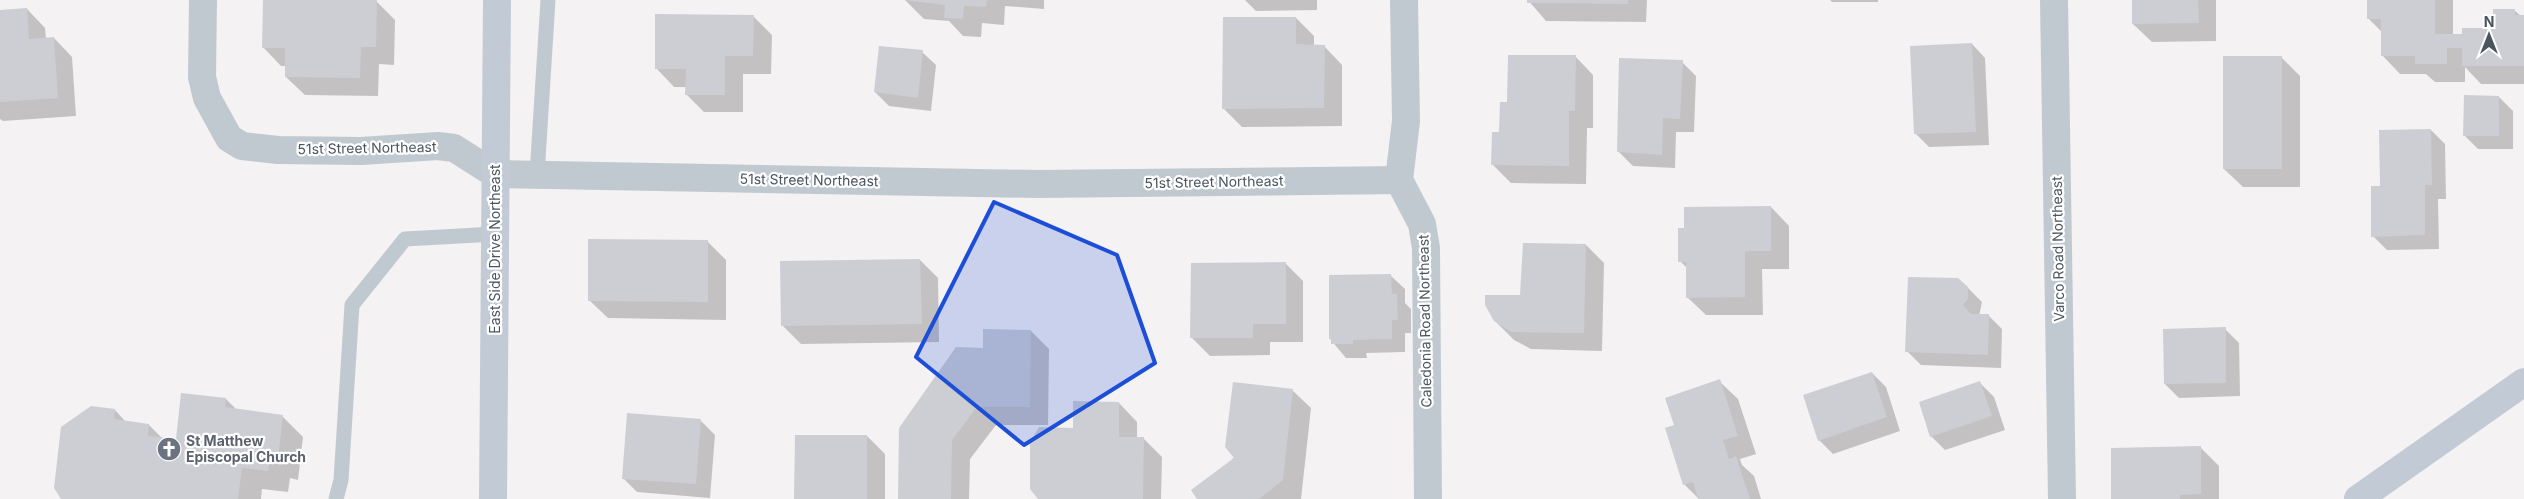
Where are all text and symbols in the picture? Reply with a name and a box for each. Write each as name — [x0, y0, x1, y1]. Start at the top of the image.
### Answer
north arrow — [2464, 10, 2514, 60]
text: N — [2484, 13, 2494, 30]
street label: 51st Street Northeast — [297, 138, 437, 157]
street label: East Side Drive Northeast — [486, 164, 503, 334]
street label: 51st Street Northeast — [739, 170, 879, 189]
street label: 51st Street Northeast — [1144, 172, 1284, 191]
street label: Varco Road Northeast — [2048, 176, 2067, 322]
street label: Caledonia Road Northeast — [1414, 234, 1435, 408]
place label: St Matthew Episcopal Church — [186, 432, 306, 465]
church icon: St Matthew Episcopal Church — [156, 436, 182, 462]

